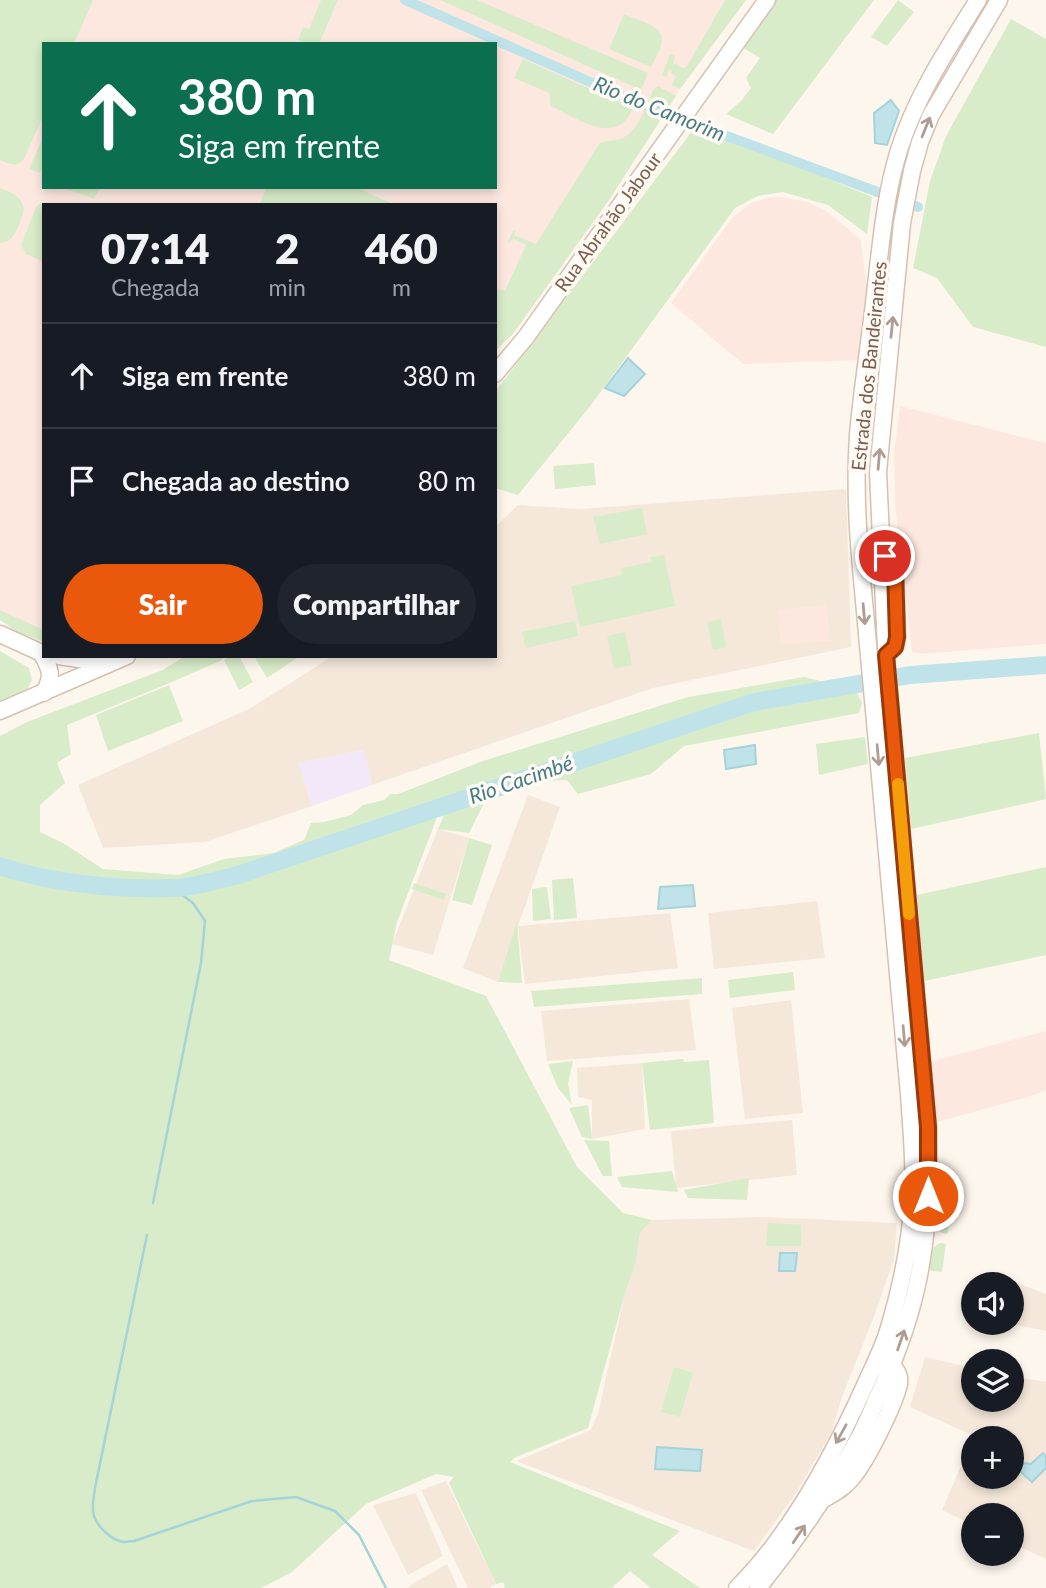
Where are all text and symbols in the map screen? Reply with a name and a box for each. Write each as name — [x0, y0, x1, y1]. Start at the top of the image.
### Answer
text: 380 m — [178, 67, 316, 125]
icon: ahead — [63, 70, 154, 161]
water label: Rio do Camorim — [590, 70, 729, 145]
one-way arrow — [921, 117, 934, 139]
text: Siga em frente — [178, 126, 380, 165]
street label: Rua Abrahão Jabour — [549, 147, 666, 296]
text: 07:14 — [101, 223, 210, 273]
text: 2 — [275, 223, 299, 273]
text: 460 — [365, 223, 438, 273]
street label: Estrada dos Bandeirantes — [846, 260, 891, 472]
text: Chegada — [111, 273, 199, 301]
text: min — [269, 273, 306, 301]
text: m — [392, 273, 411, 301]
one-way arrow — [886, 317, 899, 339]
icon: ahead — [63, 357, 101, 395]
text: Siga em frente — [122, 360, 289, 392]
text: 380 m — [403, 360, 476, 392]
one-way arrow — [873, 449, 886, 471]
icon: arrive — [63, 462, 101, 500]
text: Chegada ao destino — [122, 465, 350, 497]
text: 80 m — [418, 465, 476, 497]
pin — [855, 526, 915, 586]
icon: arrive — [866, 537, 904, 575]
button: Sair — [63, 564, 263, 644]
button: Compartilhar — [277, 564, 476, 644]
one-way arrow — [858, 603, 871, 625]
one-way arrow — [872, 743, 885, 766]
water label: Rio Cacimbé — [465, 749, 576, 808]
one-way arrow — [898, 1024, 911, 1047]
position arrow — [891, 1159, 965, 1233]
map controls — [961, 1272, 1024, 1566]
button: sound — [961, 1272, 1024, 1335]
one-way arrow — [896, 1330, 908, 1352]
button: layers — [961, 1349, 1024, 1412]
one-way arrow — [834, 1423, 848, 1443]
button: + — [961, 1426, 1024, 1489]
button: − — [961, 1503, 1024, 1566]
one-way arrow — [792, 1525, 806, 1544]

